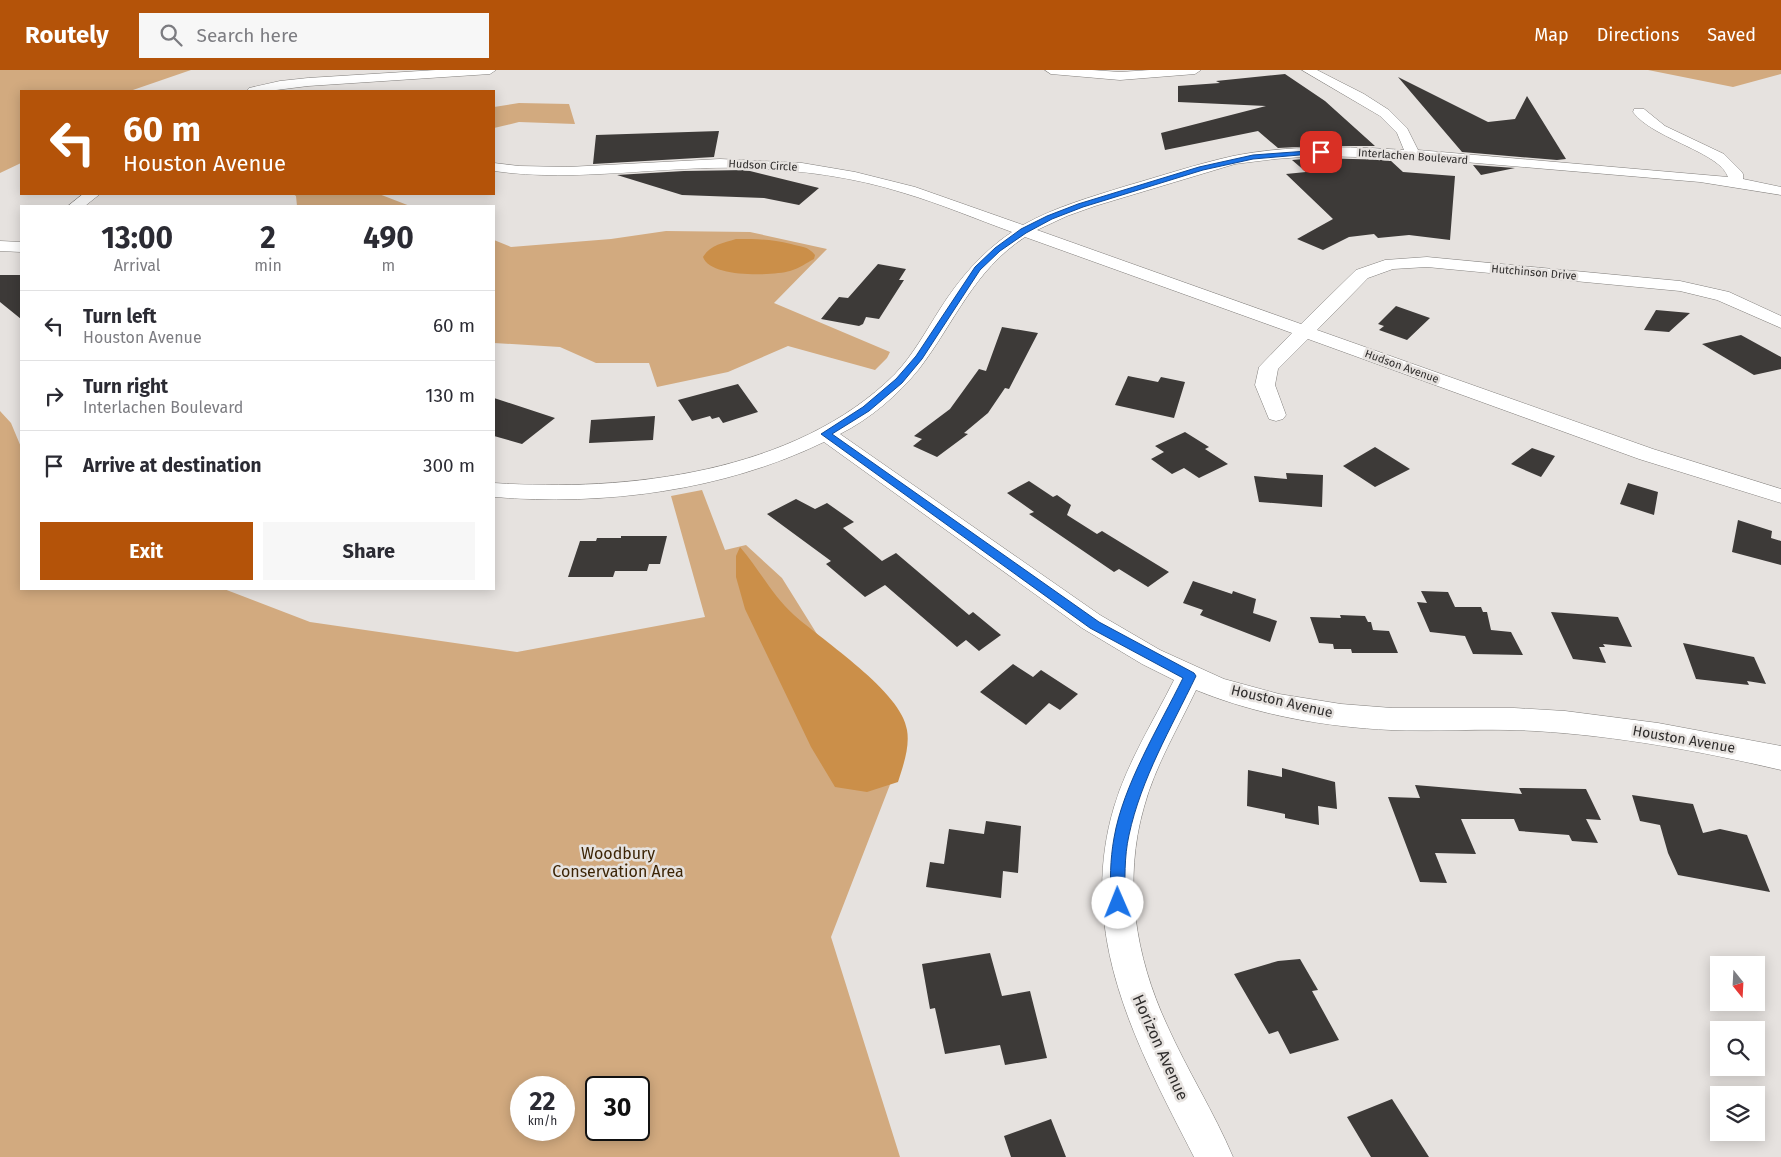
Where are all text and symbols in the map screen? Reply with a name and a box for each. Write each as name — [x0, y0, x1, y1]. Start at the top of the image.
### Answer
search box — [139, 13, 489, 58]
text: Routely — [25, 21, 109, 49]
icon: search — [157, 21, 185, 49]
text: Search here — [197, 24, 298, 47]
text: Map — [1534, 24, 1569, 46]
text: Directions — [1597, 24, 1679, 46]
text: Saved — [1707, 24, 1756, 46]
text: 60 m — [123, 108, 201, 150]
icon: left — [40, 110, 105, 175]
pin — [1300, 131, 1342, 173]
icon: arrive — [1307, 138, 1335, 166]
street label: Interlachen Boulevard — [1357, 146, 1468, 167]
text: Houston Avenue — [123, 150, 286, 177]
street label: Hudson Circle — [728, 157, 798, 174]
text: 13:00 — [101, 220, 173, 256]
text: 2 — [260, 220, 276, 256]
text: 490 — [363, 220, 414, 256]
text: Arrival — [114, 256, 161, 275]
text: min — [254, 256, 282, 275]
text: m — [382, 256, 395, 275]
street label: Hutchinson Drive — [1491, 262, 1577, 283]
text: Turn left — [83, 305, 157, 328]
icon: left — [40, 312, 68, 340]
text: 60 m — [433, 314, 475, 337]
text: Houston Avenue — [83, 328, 202, 347]
street label: Hudson Avenue — [1363, 347, 1441, 386]
text: Turn right — [83, 375, 168, 398]
icon: right — [40, 382, 68, 410]
text: 130 m — [425, 384, 475, 407]
text: Interlachen Boulevard — [83, 398, 243, 417]
icon: arrive — [40, 452, 68, 480]
text: Arrive at destination — [83, 454, 262, 477]
text: 300 m — [423, 454, 475, 477]
button: Exit — [40, 522, 253, 580]
button: Share — [263, 522, 475, 580]
street label: Houston Avenue — [1229, 682, 1334, 721]
street label: Houston Avenue — [1631, 722, 1736, 757]
park label: Woodbury Conservation Area — [552, 844, 684, 881]
position arrow — [1091, 876, 1143, 928]
north arrow — [1710, 956, 1765, 1011]
map controls — [1710, 956, 1765, 1141]
street label: Horizon Avenue — [1129, 991, 1192, 1103]
button: search — [1710, 1021, 1765, 1076]
speed limit sign: 30 — [585, 1076, 650, 1141]
button: layers — [1710, 1086, 1765, 1141]
text: 22 — [530, 1087, 555, 1117]
text: km/h — [528, 1114, 557, 1128]

